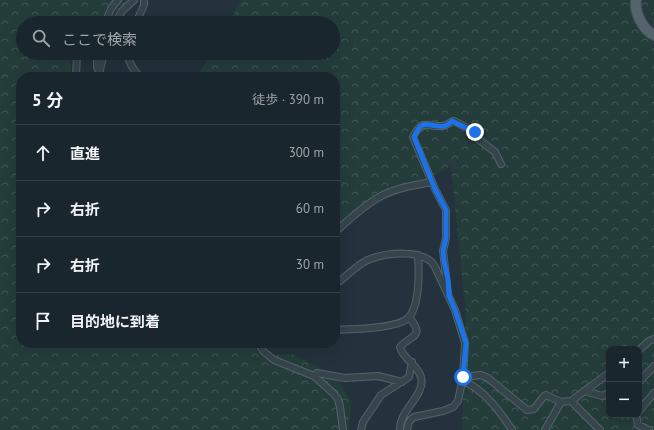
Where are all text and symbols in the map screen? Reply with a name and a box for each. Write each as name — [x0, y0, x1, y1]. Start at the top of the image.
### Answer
search box — [16, 16, 340, 60]
icon: search — [30, 27, 52, 49]
text: ここで検索 — [62, 30, 137, 49]
text: 5 分 — [32, 89, 63, 111]
text: 徒歩 · 390 m — [252, 91, 324, 108]
route end — [466, 123, 484, 141]
icon: ahead — [32, 142, 54, 164]
text: 直進 — [70, 144, 100, 163]
text: 300 m — [289, 144, 324, 161]
icon: right — [32, 198, 54, 220]
text: 右折 — [70, 200, 100, 219]
text: 60 m — [296, 200, 324, 217]
icon: right — [32, 254, 54, 276]
text: 右折 — [70, 256, 100, 275]
text: 30 m — [296, 256, 324, 273]
icon: arrive — [32, 310, 54, 332]
text: 目的地に到着 — [70, 312, 160, 331]
map controls — [606, 346, 642, 418]
button: + — [606, 346, 642, 382]
route start — [454, 368, 472, 386]
button: − — [606, 382, 642, 418]

